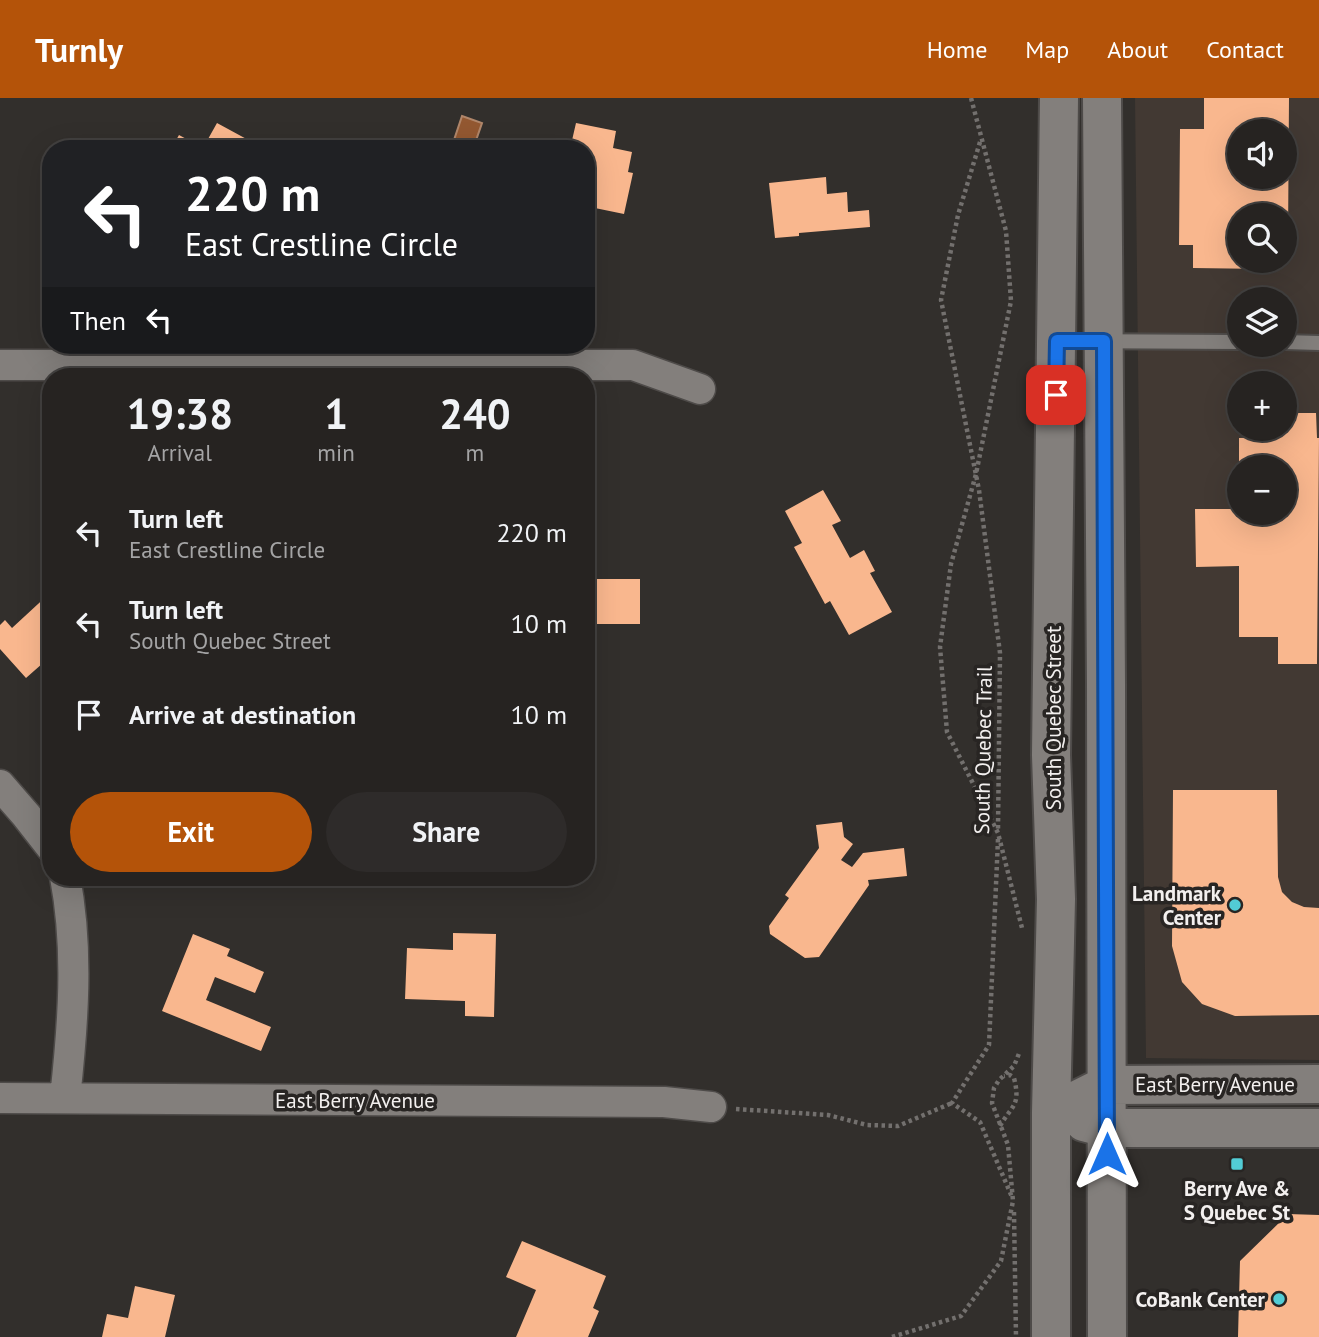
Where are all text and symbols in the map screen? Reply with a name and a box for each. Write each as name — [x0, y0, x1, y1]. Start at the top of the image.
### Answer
text: Turnly — [35, 28, 123, 71]
text: Home — [927, 34, 987, 65]
text: Map — [1025, 34, 1069, 65]
text: About — [1107, 34, 1168, 65]
text: Contact — [1206, 34, 1284, 65]
map controls — [1227, 119, 1297, 525]
button: sound — [1227, 119, 1297, 189]
text: 220 m — [185, 161, 320, 225]
icon: left — [70, 168, 161, 259]
button: search — [1227, 203, 1297, 273]
text: East Crestline Circle — [185, 223, 458, 265]
button: layers — [1227, 287, 1297, 357]
icon: left — [140, 301, 178, 339]
text: Then — [70, 304, 126, 337]
pin — [1026, 365, 1086, 425]
button: + — [1227, 371, 1297, 441]
icon: arrive — [1037, 376, 1075, 414]
text: 19:38 — [126, 386, 233, 441]
text: 1 — [324, 386, 348, 441]
text: 240 — [439, 386, 511, 441]
text: Arrival — [147, 438, 212, 467]
text: min — [317, 438, 355, 467]
text: m — [466, 438, 484, 467]
button: − — [1227, 455, 1297, 525]
text: Turn left — [129, 502, 223, 535]
icon: left — [70, 514, 108, 552]
text: 220 m — [496, 516, 567, 549]
text: East Crestline Circle — [129, 535, 325, 564]
text: Turn left — [129, 593, 223, 626]
icon: left — [70, 605, 108, 643]
text: 10 m — [511, 607, 567, 640]
text: South Quebec Street — [129, 626, 331, 655]
street label: South Quebec Street — [1040, 626, 1067, 810]
street label: South Quebec Trail — [968, 665, 998, 835]
icon: arrive — [70, 696, 108, 734]
text: Arrive at destination — [129, 698, 356, 731]
text: 10 m — [511, 698, 567, 731]
button: Exit — [70, 792, 312, 872]
button: Share — [326, 792, 567, 872]
place label: Landmark Center — [1132, 880, 1222, 931]
marker: Landmark Center — [1227, 897, 1243, 913]
street label: East Berry Avenue — [1135, 1071, 1295, 1098]
street label: East Berry Avenue — [275, 1087, 435, 1114]
position arrow — [1070, 1117, 1144, 1191]
marker: Berry Ave & S Quebec St — [1229, 1156, 1245, 1172]
place label: Berry Ave & S Quebec St — [1184, 1175, 1291, 1226]
place label: CoBank Center — [1135, 1286, 1266, 1313]
marker: CoBank Center — [1271, 1291, 1287, 1307]

